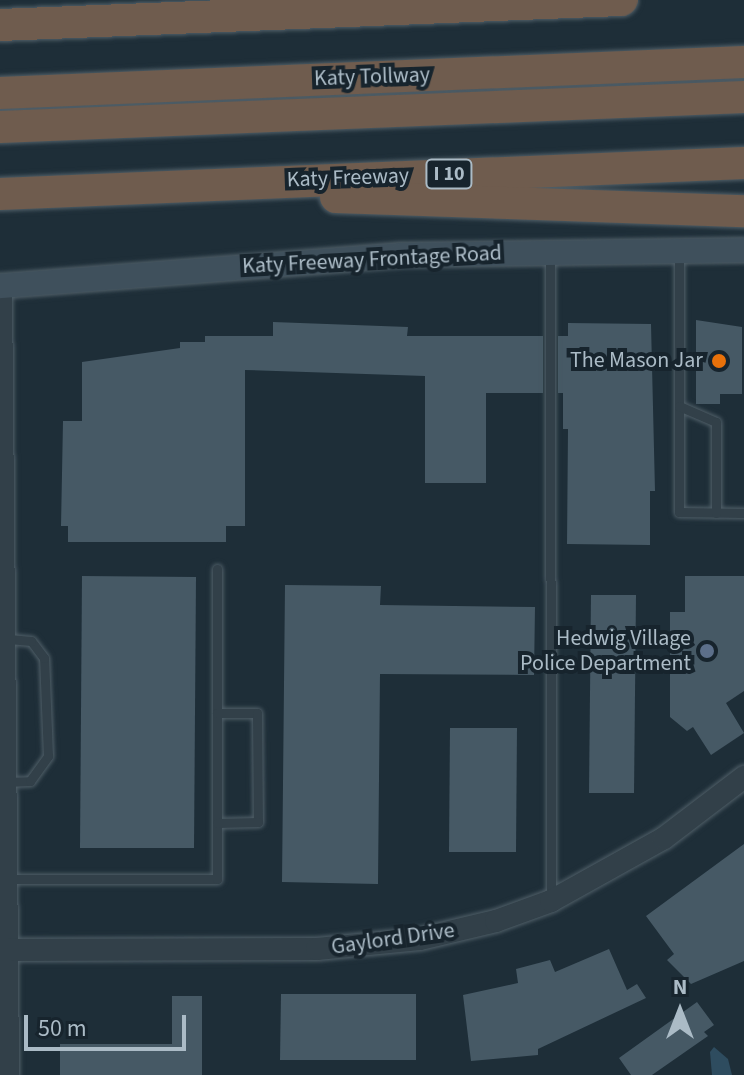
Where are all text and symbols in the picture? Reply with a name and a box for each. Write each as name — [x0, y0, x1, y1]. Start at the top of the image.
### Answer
street label: Katy Tollway — [314, 62, 430, 92]
road number: I 10 — [425, 158, 473, 190]
street label: Katy Freeway — [286, 163, 410, 193]
street label: Katy Freeway Frontage Road — [242, 240, 502, 280]
place label: The Mason Jar — [570, 348, 703, 374]
marker: The Mason Jar — [710, 352, 728, 370]
place label: Hedwig Village Police Department — [520, 625, 691, 676]
marker: Hedwig Village Police Department — [698, 642, 716, 660]
street label: Gaylord Drive — [330, 917, 456, 961]
north arrow — [640, 971, 720, 1051]
text: N — [673, 971, 687, 1003]
scale bar — [28, 999, 190, 1049]
text: 50 m — [38, 1011, 87, 1046]

